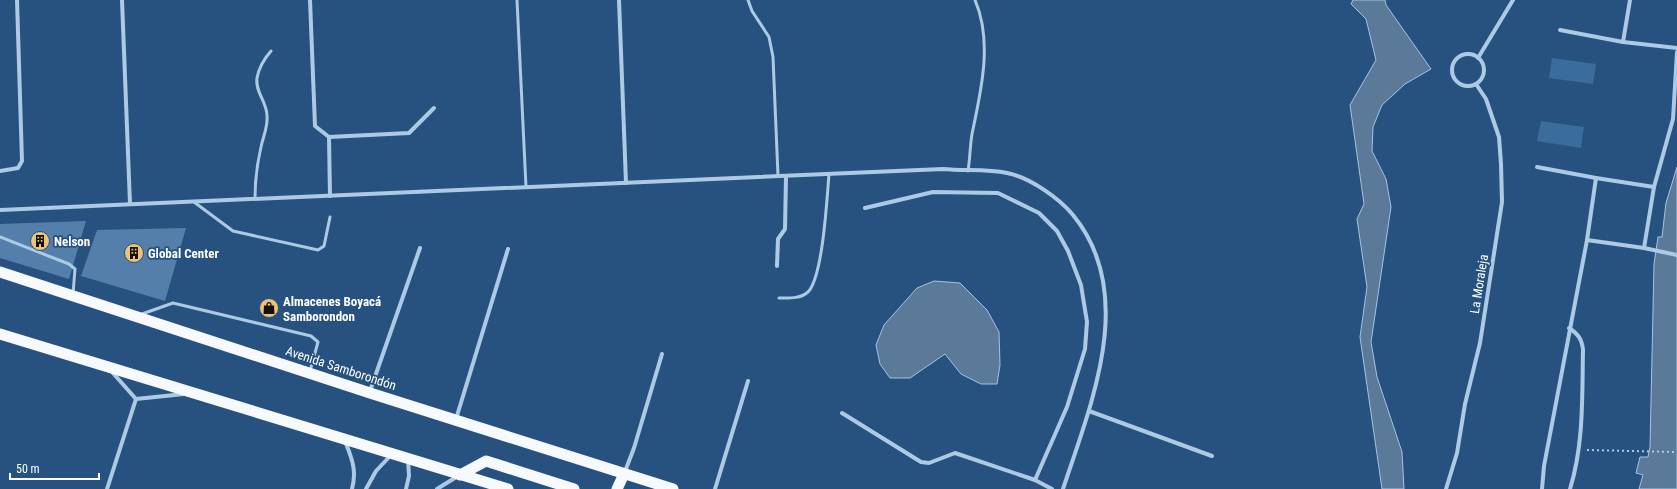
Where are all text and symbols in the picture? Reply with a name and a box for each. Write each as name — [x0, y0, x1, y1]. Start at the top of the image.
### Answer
building icon: Nelson — [29, 230, 51, 252]
place label: Nelson — [54, 234, 90, 249]
building icon: Global Center — [123, 242, 145, 264]
place label: Global Center — [148, 246, 219, 261]
street label: La Moraleja — [1467, 253, 1491, 315]
place label: Almacenes Boyacá Samborondon — [283, 294, 381, 324]
shop icon: Almacenes Boyacá Samborondon — [258, 297, 280, 319]
street label: Avenida Samborondón — [284, 343, 398, 393]
scale bar — [10, 455, 99, 481]
text: 50 m — [16, 462, 40, 476]

